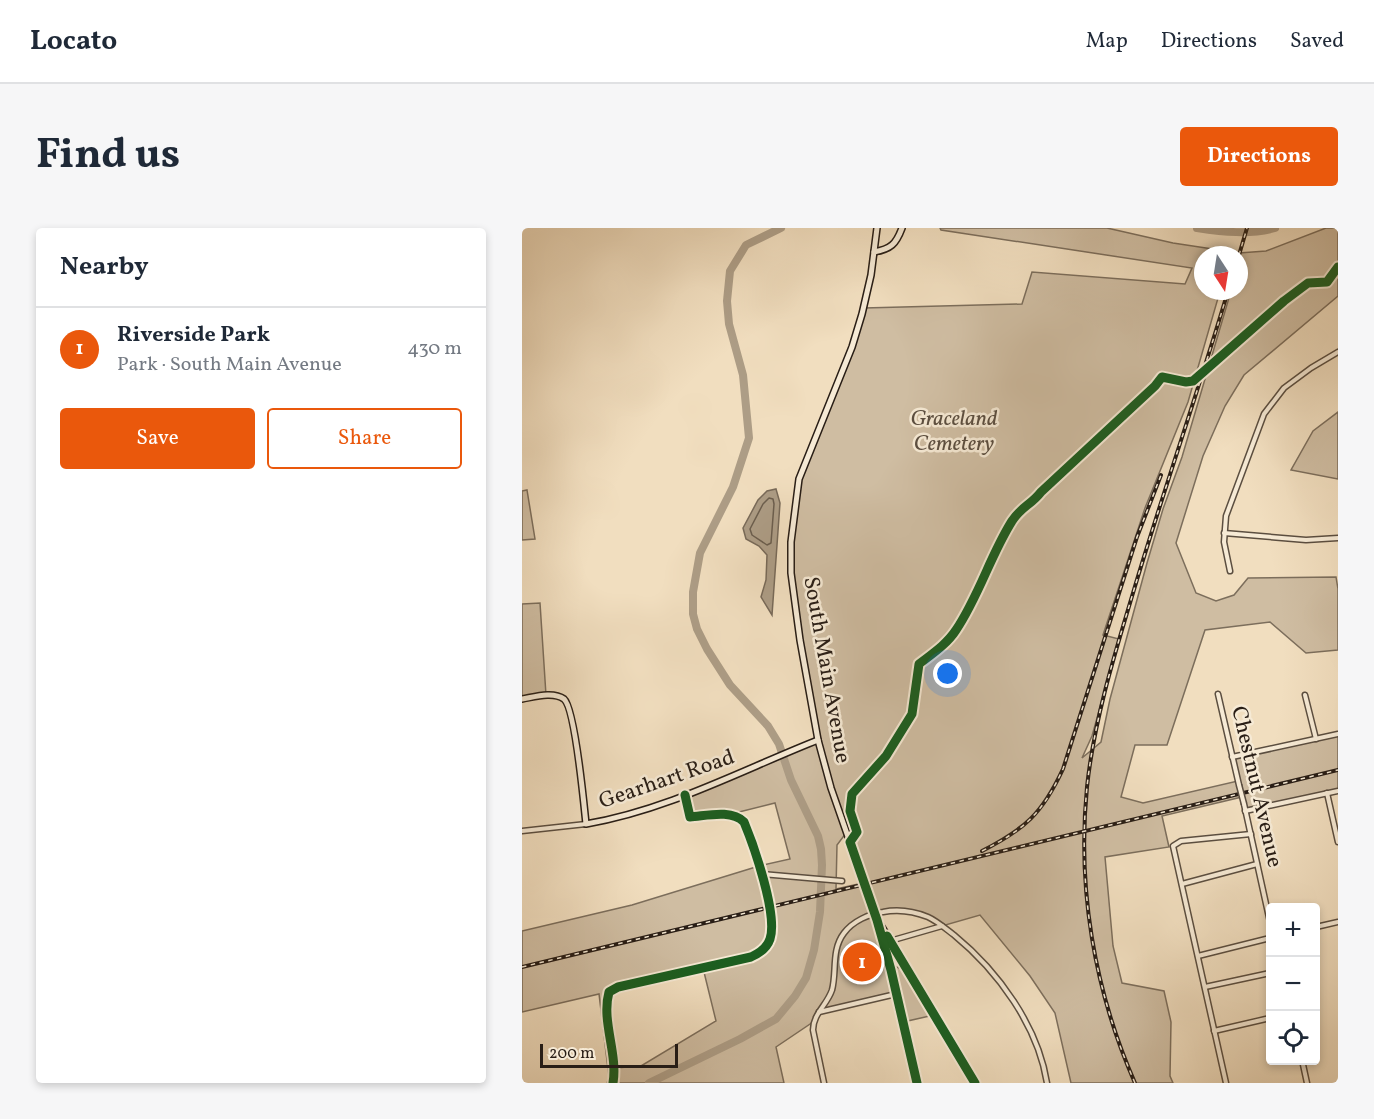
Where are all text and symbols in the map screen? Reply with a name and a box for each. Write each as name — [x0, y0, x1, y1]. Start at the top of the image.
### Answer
text: Locato — [30, 22, 117, 61]
text: Map — [1086, 27, 1128, 56]
text: Directions — [1161, 27, 1257, 56]
text: Saved — [1290, 27, 1344, 56]
text: Find us — [36, 127, 180, 186]
button: Directions — [1180, 127, 1338, 186]
north arrow — [1194, 246, 1248, 300]
text: Nearby — [60, 249, 149, 285]
text: Riverside Park — [117, 320, 270, 351]
text: 1 — [75, 335, 84, 363]
text: 430 m — [407, 335, 462, 363]
text: Park · South Main Avenue — [117, 351, 342, 379]
park label: Graceland Cemetery — [910, 404, 998, 460]
button: Save — [60, 408, 255, 469]
button: Share — [267, 408, 462, 469]
street label: South Main Avenue — [794, 574, 858, 766]
your location — [933, 659, 962, 688]
street label: Chestnut Avenue — [1222, 703, 1290, 871]
street label: Gearhart Road — [595, 742, 739, 818]
map controls — [1266, 903, 1320, 1065]
button: + — [1266, 903, 1320, 957]
pin: 1 — [842, 940, 882, 984]
button: − — [1266, 957, 1320, 1011]
button: locate — [1266, 1011, 1320, 1065]
scale bar — [540, 1041, 678, 1068]
text: 200 m — [549, 1043, 594, 1065]

